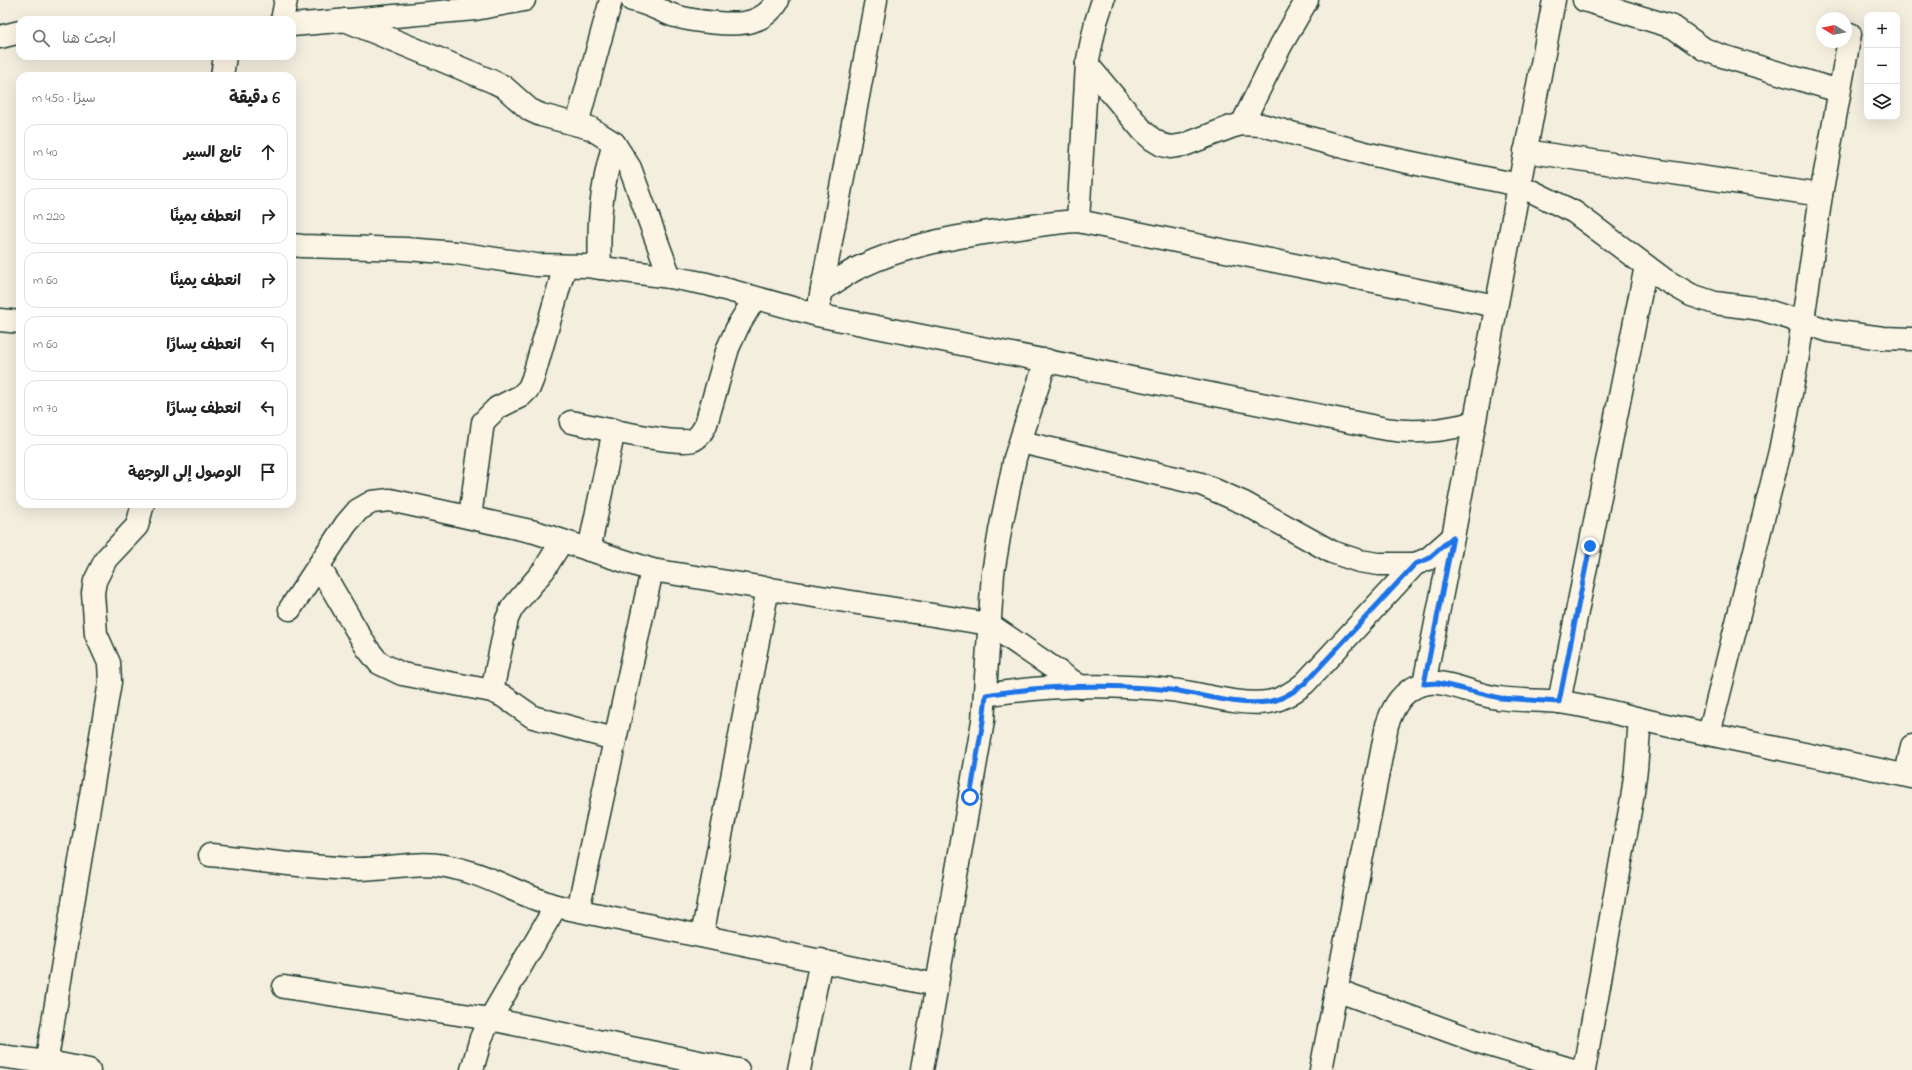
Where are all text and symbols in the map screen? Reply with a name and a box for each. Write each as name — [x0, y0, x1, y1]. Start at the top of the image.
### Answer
north arrow — [1816, 12, 1852, 48]
map controls — [1864, 12, 1900, 120]
button: + — [1864, 12, 1900, 48]
search box — [16, 16, 296, 60]
icon: search — [30, 27, 52, 49]
text: ابحث هنا — [62, 28, 116, 50]
button: − — [1864, 48, 1900, 84]
button: layers — [1864, 84, 1900, 120]
text: 6 دقيقة — [229, 86, 280, 111]
text: سيرًا · 450 m — [32, 89, 96, 108]
icon: ahead — [257, 141, 279, 163]
text: تابع السير — [184, 142, 241, 164]
text: 40 m — [33, 143, 57, 162]
icon: right — [257, 205, 279, 227]
text: انعطف يمينًا — [170, 206, 241, 228]
text: 220 m — [33, 207, 65, 226]
icon: right — [257, 269, 279, 291]
text: انعطف يمينًا — [170, 270, 241, 292]
text: 60 m — [33, 271, 58, 290]
icon: left — [257, 333, 279, 355]
text: انعطف يسارًا — [166, 334, 241, 356]
text: 60 m — [33, 335, 58, 354]
icon: left — [257, 397, 279, 419]
text: انعطف يسارًا — [166, 398, 241, 420]
text: 70 m — [33, 399, 57, 418]
icon: arrive — [257, 461, 279, 483]
text: الوصول إلى الوجهة — [128, 462, 241, 484]
route end — [1581, 537, 1599, 555]
route start — [961, 788, 979, 806]

